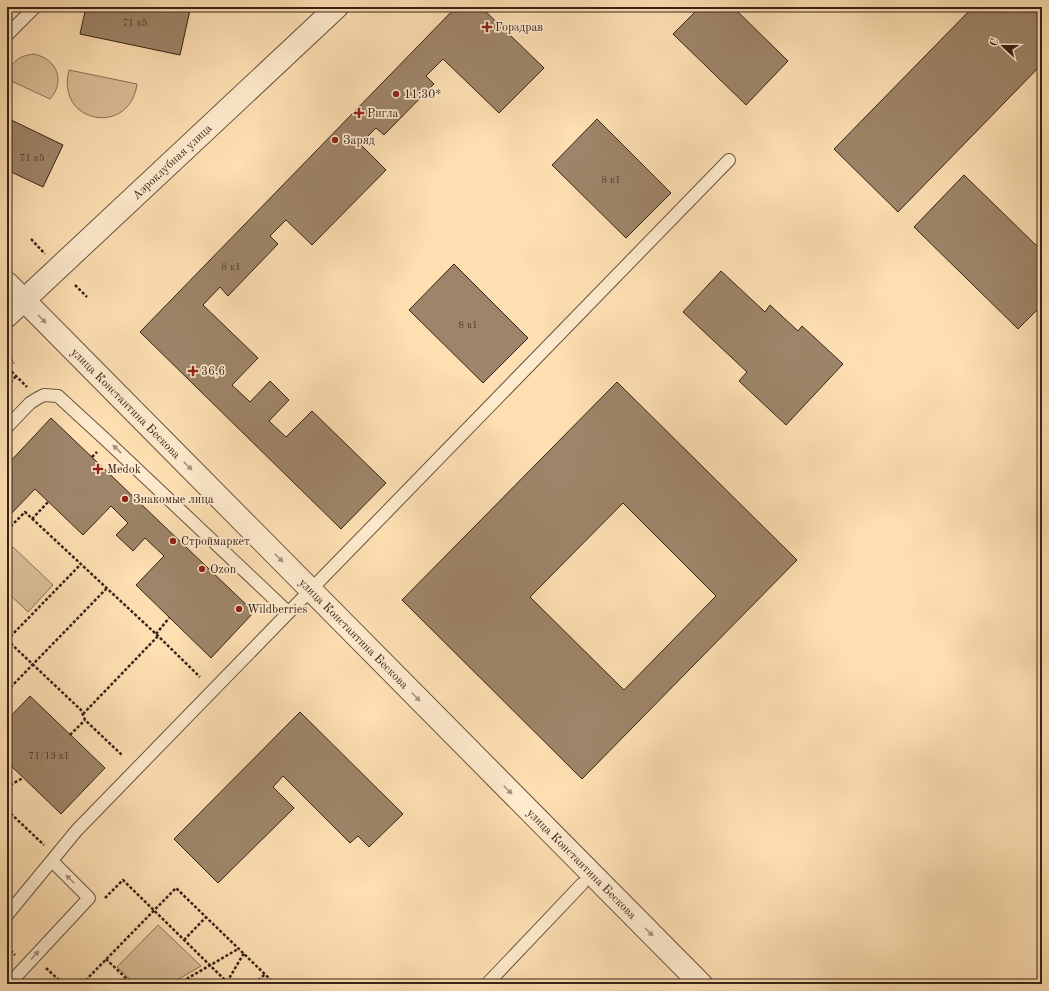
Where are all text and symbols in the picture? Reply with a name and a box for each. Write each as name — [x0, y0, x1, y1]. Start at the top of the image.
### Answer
house number: 71 к5 — [122, 18, 148, 28]
marker: Горздрав — [482, 22, 492, 32]
place label: Горздрав — [495, 22, 543, 34]
north arrow — [983, 26, 1023, 66]
text: С — [989, 37, 1002, 48]
marker: 11:30* — [391, 89, 401, 99]
place label: 11:30* — [404, 89, 441, 101]
marker: Ригла — [354, 108, 364, 118]
place label: Ригла — [367, 108, 399, 120]
street label: Аэроклубная улица — [131, 122, 215, 202]
marker: Заряд — [330, 135, 340, 145]
place label: Заряд — [343, 135, 375, 147]
house number: 71 к5 — [19, 153, 45, 163]
house number: 8 к1 — [601, 175, 621, 185]
house number: 8 к1 — [221, 262, 241, 272]
one-way arrow — [37, 314, 47, 324]
house number: 8 к1 — [458, 320, 478, 330]
street label: улица Константина Бескова — [68, 346, 182, 461]
marker: 36,6 — [188, 366, 198, 376]
place label: 36,6 — [201, 366, 225, 378]
one-way arrow — [112, 445, 121, 454]
one-way arrow — [183, 461, 193, 471]
marker: Medok — [92, 463, 104, 475]
place label: Medok — [107, 464, 141, 476]
marker: Знакомые лица — [120, 494, 130, 504]
place label: Знакомые лица — [133, 494, 214, 506]
marker: Строймаркет — [168, 536, 178, 546]
place label: Строймаркет — [181, 536, 250, 548]
one-way arrow — [274, 553, 284, 563]
marker: Ozon — [197, 564, 207, 574]
place label: Ozon — [210, 564, 237, 576]
street label: улица Константина Бескова — [296, 577, 410, 692]
marker: Wildberries — [234, 604, 244, 614]
place label: Wildberries — [247, 604, 308, 616]
one-way arrow — [411, 692, 421, 702]
house number: 71/13 к1 — [28, 751, 70, 761]
one-way arrow — [503, 785, 513, 795]
street label: улица Константина Бескова — [524, 807, 638, 922]
one-way arrow — [65, 875, 75, 884]
one-way arrow — [644, 927, 654, 937]
one-way arrow — [30, 951, 39, 960]

